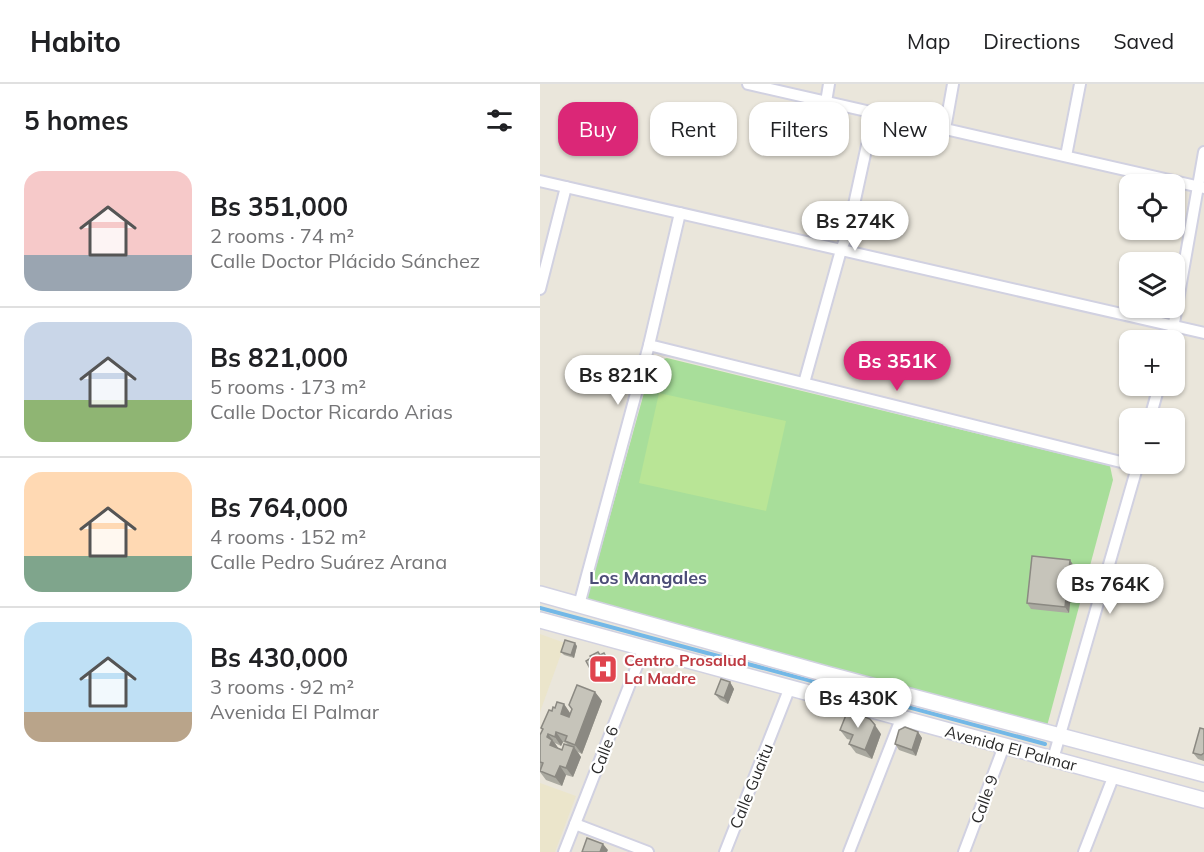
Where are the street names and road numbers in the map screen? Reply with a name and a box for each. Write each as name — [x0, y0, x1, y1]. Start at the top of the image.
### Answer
street label: Avenida El Palmar — [943, 721, 1079, 775]
street label: Calle 6 — [586, 723, 622, 777]
street label: Calle Guaitu — [725, 741, 777, 831]
street label: Calle 9 — [966, 772, 1002, 826]

